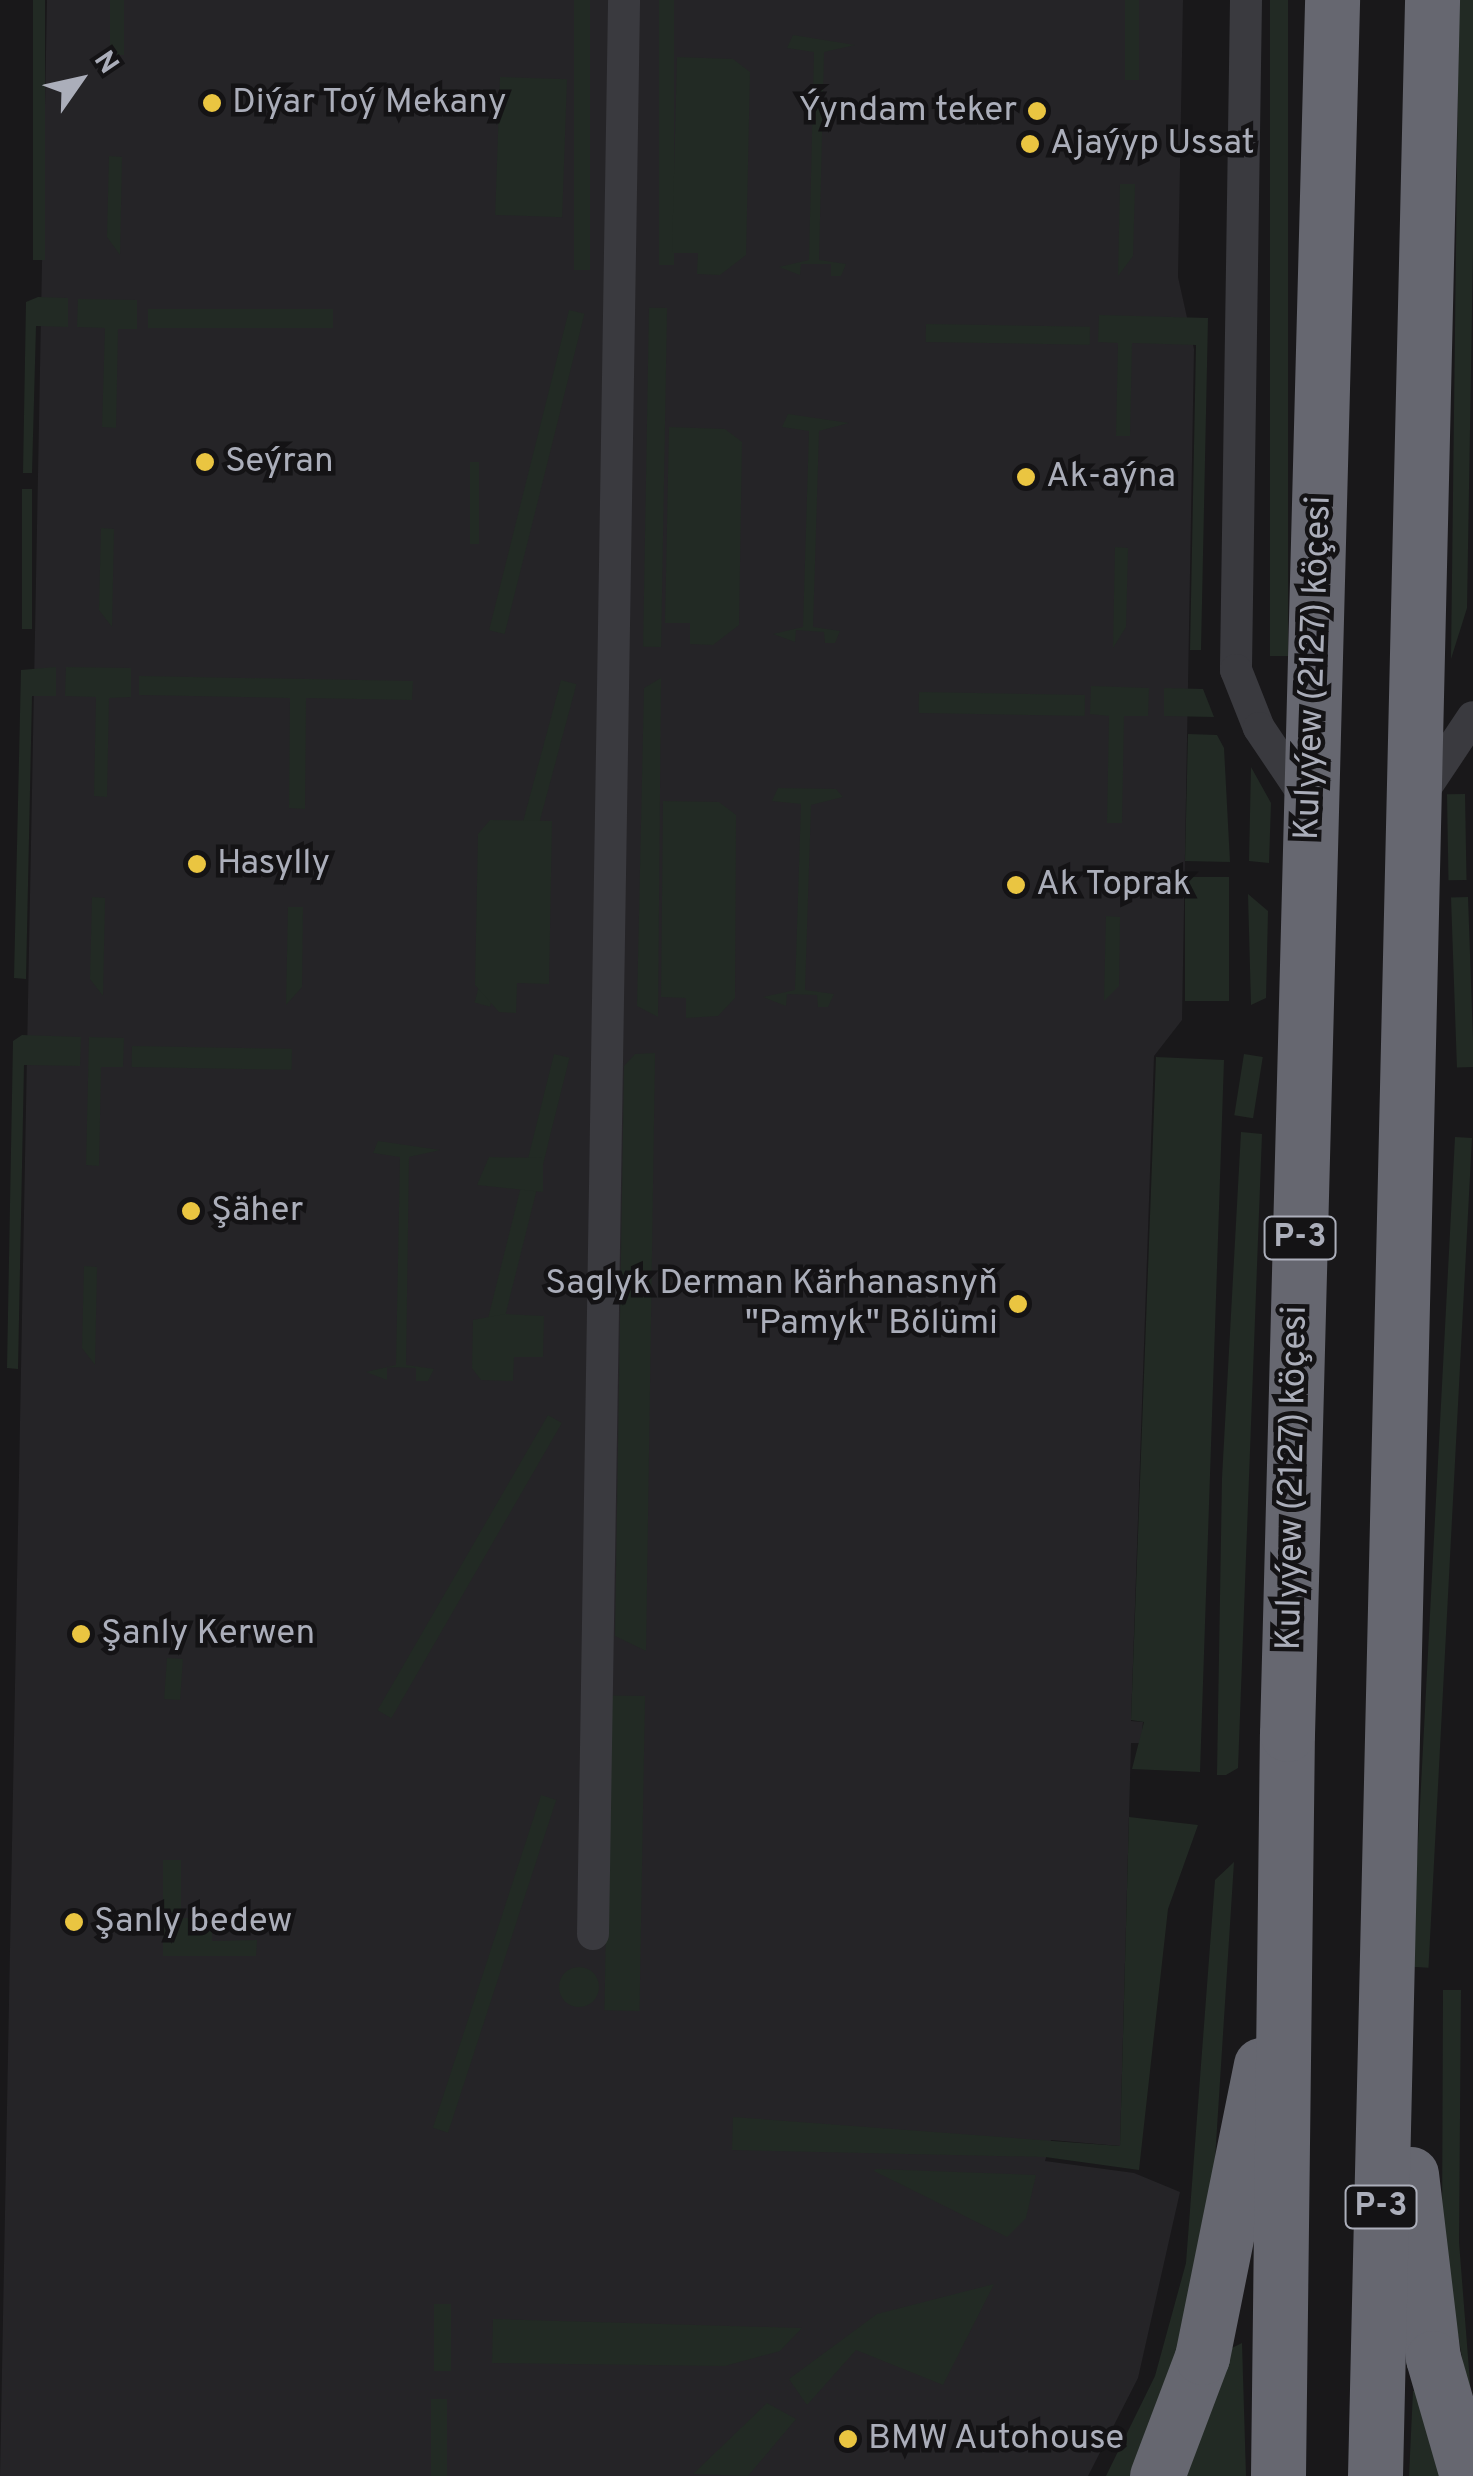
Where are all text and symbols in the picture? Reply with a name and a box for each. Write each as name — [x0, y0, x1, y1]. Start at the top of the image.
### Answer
north arrow — [30, 30, 130, 130]
text: N — [84, 45, 125, 82]
place label: Diýar Toý Mekany — [232, 82, 508, 124]
place label: Ýyndam teker — [798, 90, 1017, 132]
marker: Diýar Toý Mekany — [201, 92, 223, 114]
marker: Ýyndam teker — [1026, 100, 1048, 122]
place label: Ajaýyp Ussat — [1050, 123, 1255, 165]
marker: Ajaýyp Ussat — [1019, 133, 1041, 155]
place label: Seýran — [225, 441, 334, 483]
marker: Seýran — [194, 451, 216, 473]
place label: Ak-aýna — [1046, 456, 1176, 498]
marker: Ak-aýna — [1015, 466, 1037, 488]
street label: Kulyýew (2127) köçesi — [1287, 495, 1341, 841]
place label: Hasylly — [217, 843, 330, 885]
marker: Hasylly — [186, 853, 208, 875]
place label: Ak Toprak — [1036, 864, 1193, 906]
marker: Ak Toprak — [1005, 874, 1027, 896]
place label: Şäher — [211, 1190, 303, 1232]
marker: Şäher — [180, 1200, 202, 1222]
road number: P-3 — [1262, 1211, 1338, 1265]
place label: Saglyk Derman Kärhanasnyň "Pamyk" Bölümi — [545, 1263, 998, 1345]
marker: Saglyk Derman Kärhanasnyň "Pamyk" Bölümi — [1007, 1293, 1029, 1315]
street label: Kulyýew (2127) köçesi — [1269, 1305, 1317, 1651]
place label: Şanly Kerwen — [101, 1613, 315, 1655]
marker: Şanly Kerwen — [70, 1623, 92, 1645]
place label: Şanly bedew — [94, 1901, 292, 1943]
marker: Şanly bedew — [63, 1911, 85, 1933]
road number: P-3 — [1344, 2180, 1418, 2234]
place label: BMW Autohouse — [868, 2418, 1126, 2460]
marker: BMW Autohouse — [837, 2428, 859, 2450]

